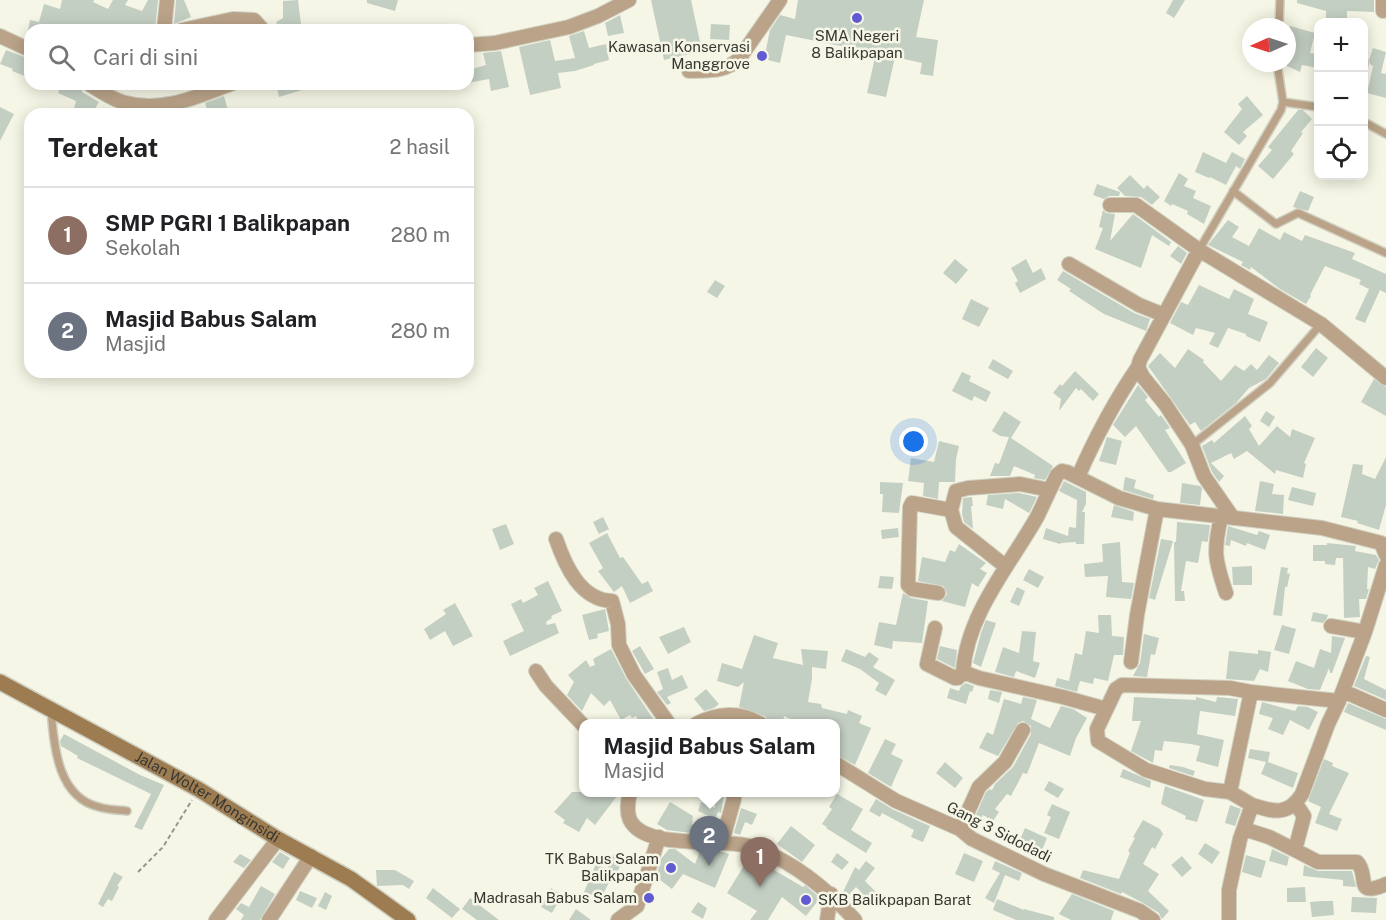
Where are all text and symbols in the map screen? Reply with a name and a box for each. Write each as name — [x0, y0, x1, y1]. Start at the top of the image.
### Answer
marker: SMA Negeri 8 Balikpapan — [850, 11, 864, 25]
north arrow — [1242, 18, 1296, 72]
map controls — [1314, 18, 1368, 180]
button: + — [1314, 18, 1368, 72]
search box — [24, 24, 474, 90]
place label: SMA Negeri 8 Balikpapan — [811, 27, 903, 61]
place label: Kawasan Konservasi Manggrove — [608, 38, 750, 72]
icon: search — [45, 41, 78, 74]
text: Cari di sini — [93, 44, 198, 70]
marker: Kawasan Konservasi Manggrove — [755, 49, 769, 63]
button: − — [1314, 72, 1368, 126]
button: locate — [1314, 126, 1368, 180]
text: Terdekat — [48, 132, 158, 163]
text: 2 hasil — [390, 135, 450, 159]
text: SMP PGRI 1 Balikpapan — [105, 210, 350, 236]
text: 1 — [63, 223, 72, 247]
text: 280 m — [391, 223, 450, 247]
text: Sekolah — [105, 236, 180, 260]
text: Masjid Babus Salam — [105, 306, 317, 332]
text: 2 — [61, 319, 74, 343]
text: 280 m — [391, 319, 450, 343]
text: Masjid — [105, 332, 166, 356]
your location — [899, 427, 928, 456]
popup — [579, 719, 840, 797]
text: Masjid Babus Salam — [604, 733, 815, 759]
street label: Jalan Wolter Monginsidi — [132, 748, 283, 846]
text: Masjid — [604, 759, 665, 783]
street label: Gang 3 Sidodadi — [944, 798, 1054, 865]
pin: 2 — [690, 816, 728, 866]
pin: 1 — [740, 838, 780, 887]
place label: TK Babus Salam Balikpapan — [545, 850, 659, 884]
marker: TK Babus Salam Balikpapan — [664, 861, 678, 875]
place label: Madrasah Babus Salam — [473, 889, 637, 906]
marker: Madrasah Babus Salam — [642, 891, 656, 905]
place label: SKB Balikpapan Barat — [818, 891, 971, 908]
marker: SKB Balikpapan Barat — [799, 893, 813, 907]

